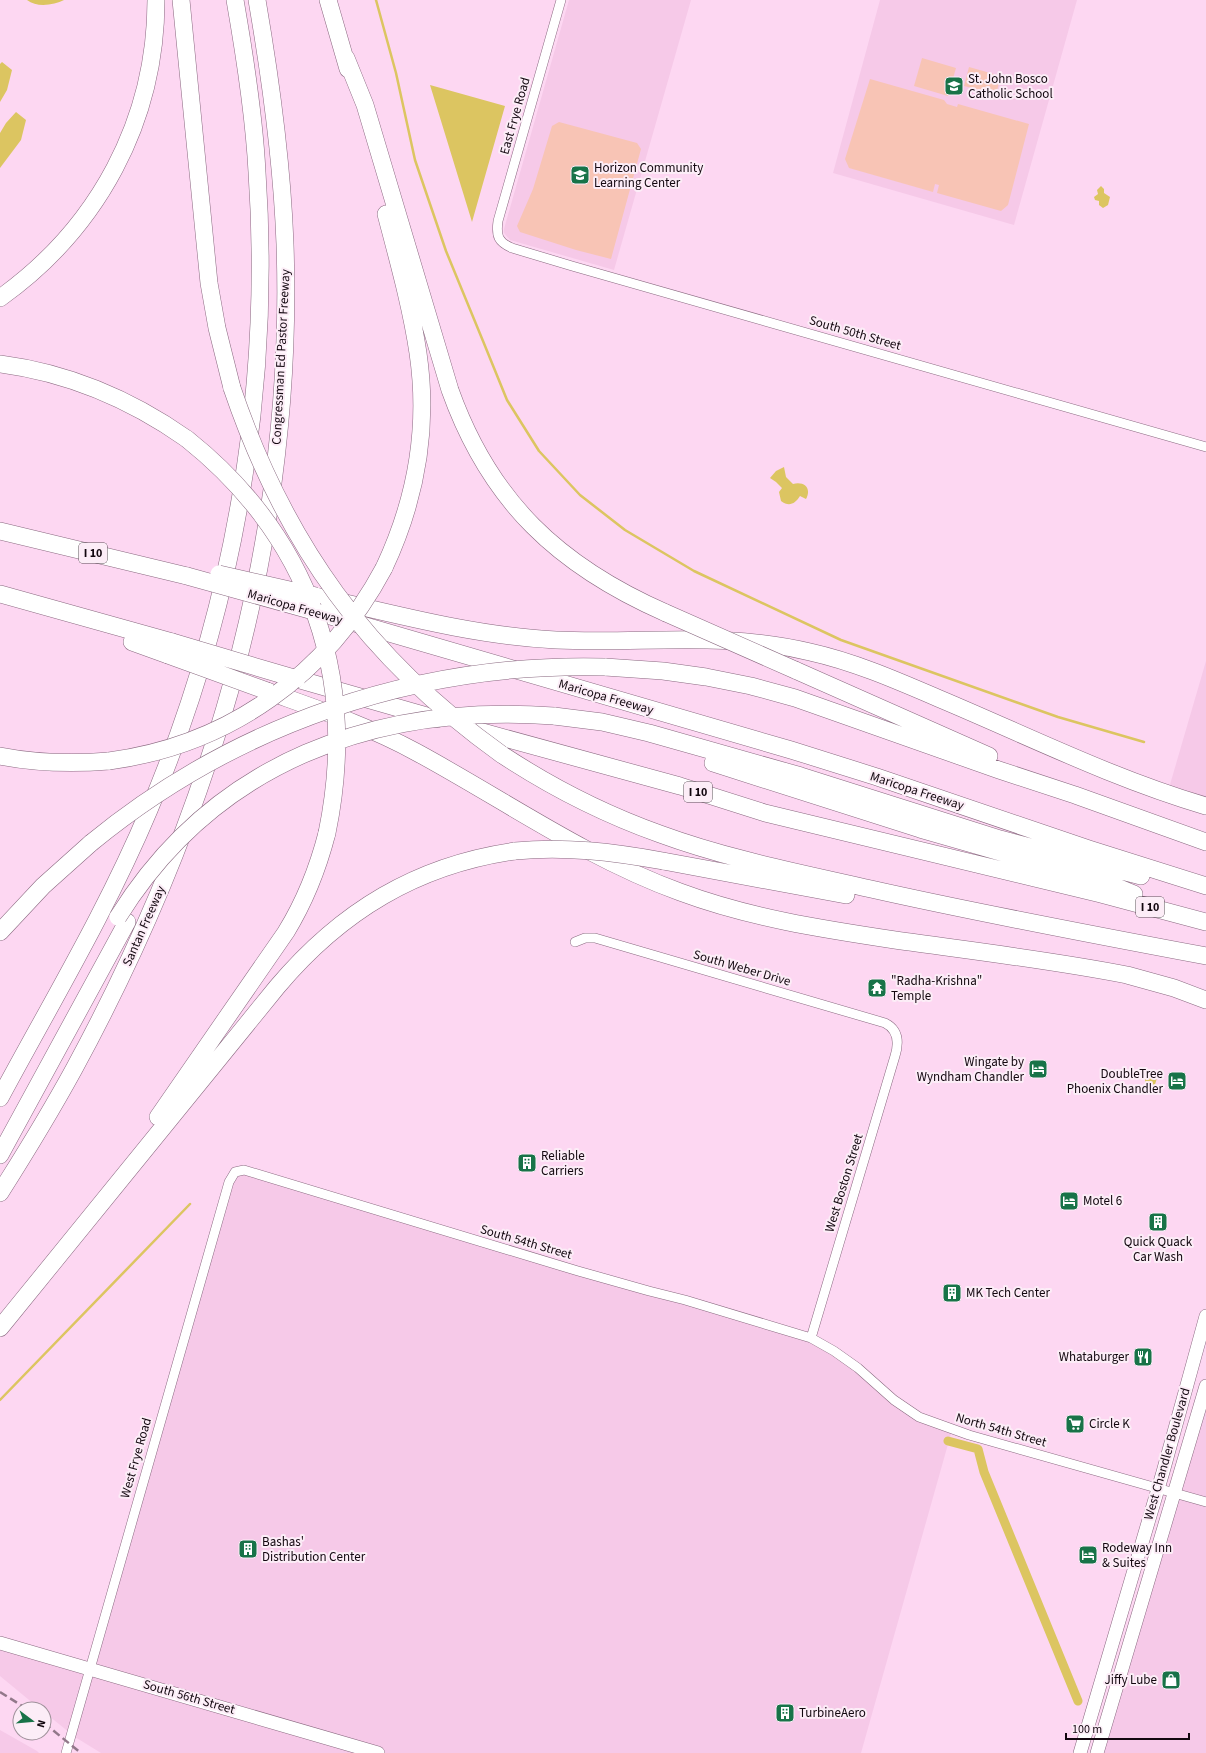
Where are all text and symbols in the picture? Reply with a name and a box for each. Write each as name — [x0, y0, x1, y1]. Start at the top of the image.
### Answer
place label: St. John Bosco Catholic School — [968, 70, 1053, 103]
street label: East Frye Road — [495, 75, 535, 157]
school or university icon: St. John Bosco Catholic School — [943, 75, 965, 97]
place label: Horizon Community Learning Center — [594, 159, 703, 192]
school or university icon: Horizon Community Learning Center — [569, 164, 591, 186]
street label: Congressman Ed Pastor Freeway — [267, 269, 295, 445]
street label: South 50th Street — [807, 311, 904, 355]
road number: I 10 — [79, 543, 107, 563]
street label: Maricopa Freeway — [245, 585, 345, 629]
street label: Maricopa Freeway — [556, 675, 656, 719]
street label: Maricopa Freeway — [868, 767, 966, 815]
road number: I 10 — [684, 782, 712, 802]
street label: Santan Freeway — [118, 883, 170, 969]
road number: I 10 — [1136, 897, 1164, 917]
street label: South Weber Drive — [691, 945, 793, 991]
place label: "Radha-Krishna" Temple — [891, 972, 982, 1005]
temple icon: "Radha-Krishna" Temple — [866, 977, 888, 999]
place label: Wingate by Wyndham Chandler — [917, 1053, 1024, 1086]
hotel icon: Wingate by Wyndham Chandler — [1027, 1058, 1049, 1080]
place label: DoubleTree Phoenix Chandler — [1067, 1065, 1163, 1098]
hotel icon: DoubleTree Phoenix Chandler — [1166, 1070, 1188, 1092]
street label: West Boston Street — [820, 1131, 868, 1235]
place label: Reliable Carriers — [541, 1147, 585, 1180]
building icon: Reliable Carriers — [516, 1152, 538, 1174]
hotel icon: Motel 6 — [1058, 1190, 1080, 1212]
place label: Motel 6 — [1083, 1192, 1122, 1210]
building icon: Quick Quack Car Wash — [1147, 1211, 1169, 1233]
street label: South 54th Street — [478, 1220, 575, 1264]
place label: Quick Quack Car Wash — [1124, 1233, 1193, 1266]
building icon: MK Tech Center — [941, 1282, 963, 1304]
place label: MK Tech Center — [966, 1284, 1050, 1302]
restaurant icon: Whataburger — [1132, 1346, 1154, 1368]
place label: Whataburger — [1059, 1348, 1129, 1366]
street label: West Chandler Boulevard — [1140, 1386, 1194, 1522]
street label: North 54th Street — [954, 1408, 1049, 1452]
supermarket icon: Circle K — [1064, 1413, 1086, 1435]
place label: Circle K — [1089, 1415, 1130, 1433]
street label: West Frye Road — [116, 1416, 156, 1500]
place label: Bashas' Distribution Center — [262, 1533, 366, 1566]
building icon: Bashas' Distribution Center — [237, 1538, 259, 1560]
place label: Rodeway Inn & Suites — [1102, 1539, 1172, 1572]
hotel icon: Rodeway Inn & Suites — [1077, 1544, 1099, 1566]
shop icon: Jiffy Lube — [1160, 1669, 1182, 1691]
place label: Jiffy Lube — [1105, 1671, 1157, 1689]
street label: South 56th Street — [141, 1675, 238, 1719]
north arrow — [12, 1701, 52, 1741]
building icon: TurbineAero — [774, 1702, 796, 1724]
place label: TurbineAero — [799, 1704, 866, 1722]
scale bar — [1066, 1715, 1189, 1741]
text: N — [33, 1718, 49, 1729]
text: 100 m — [1072, 1721, 1102, 1738]

